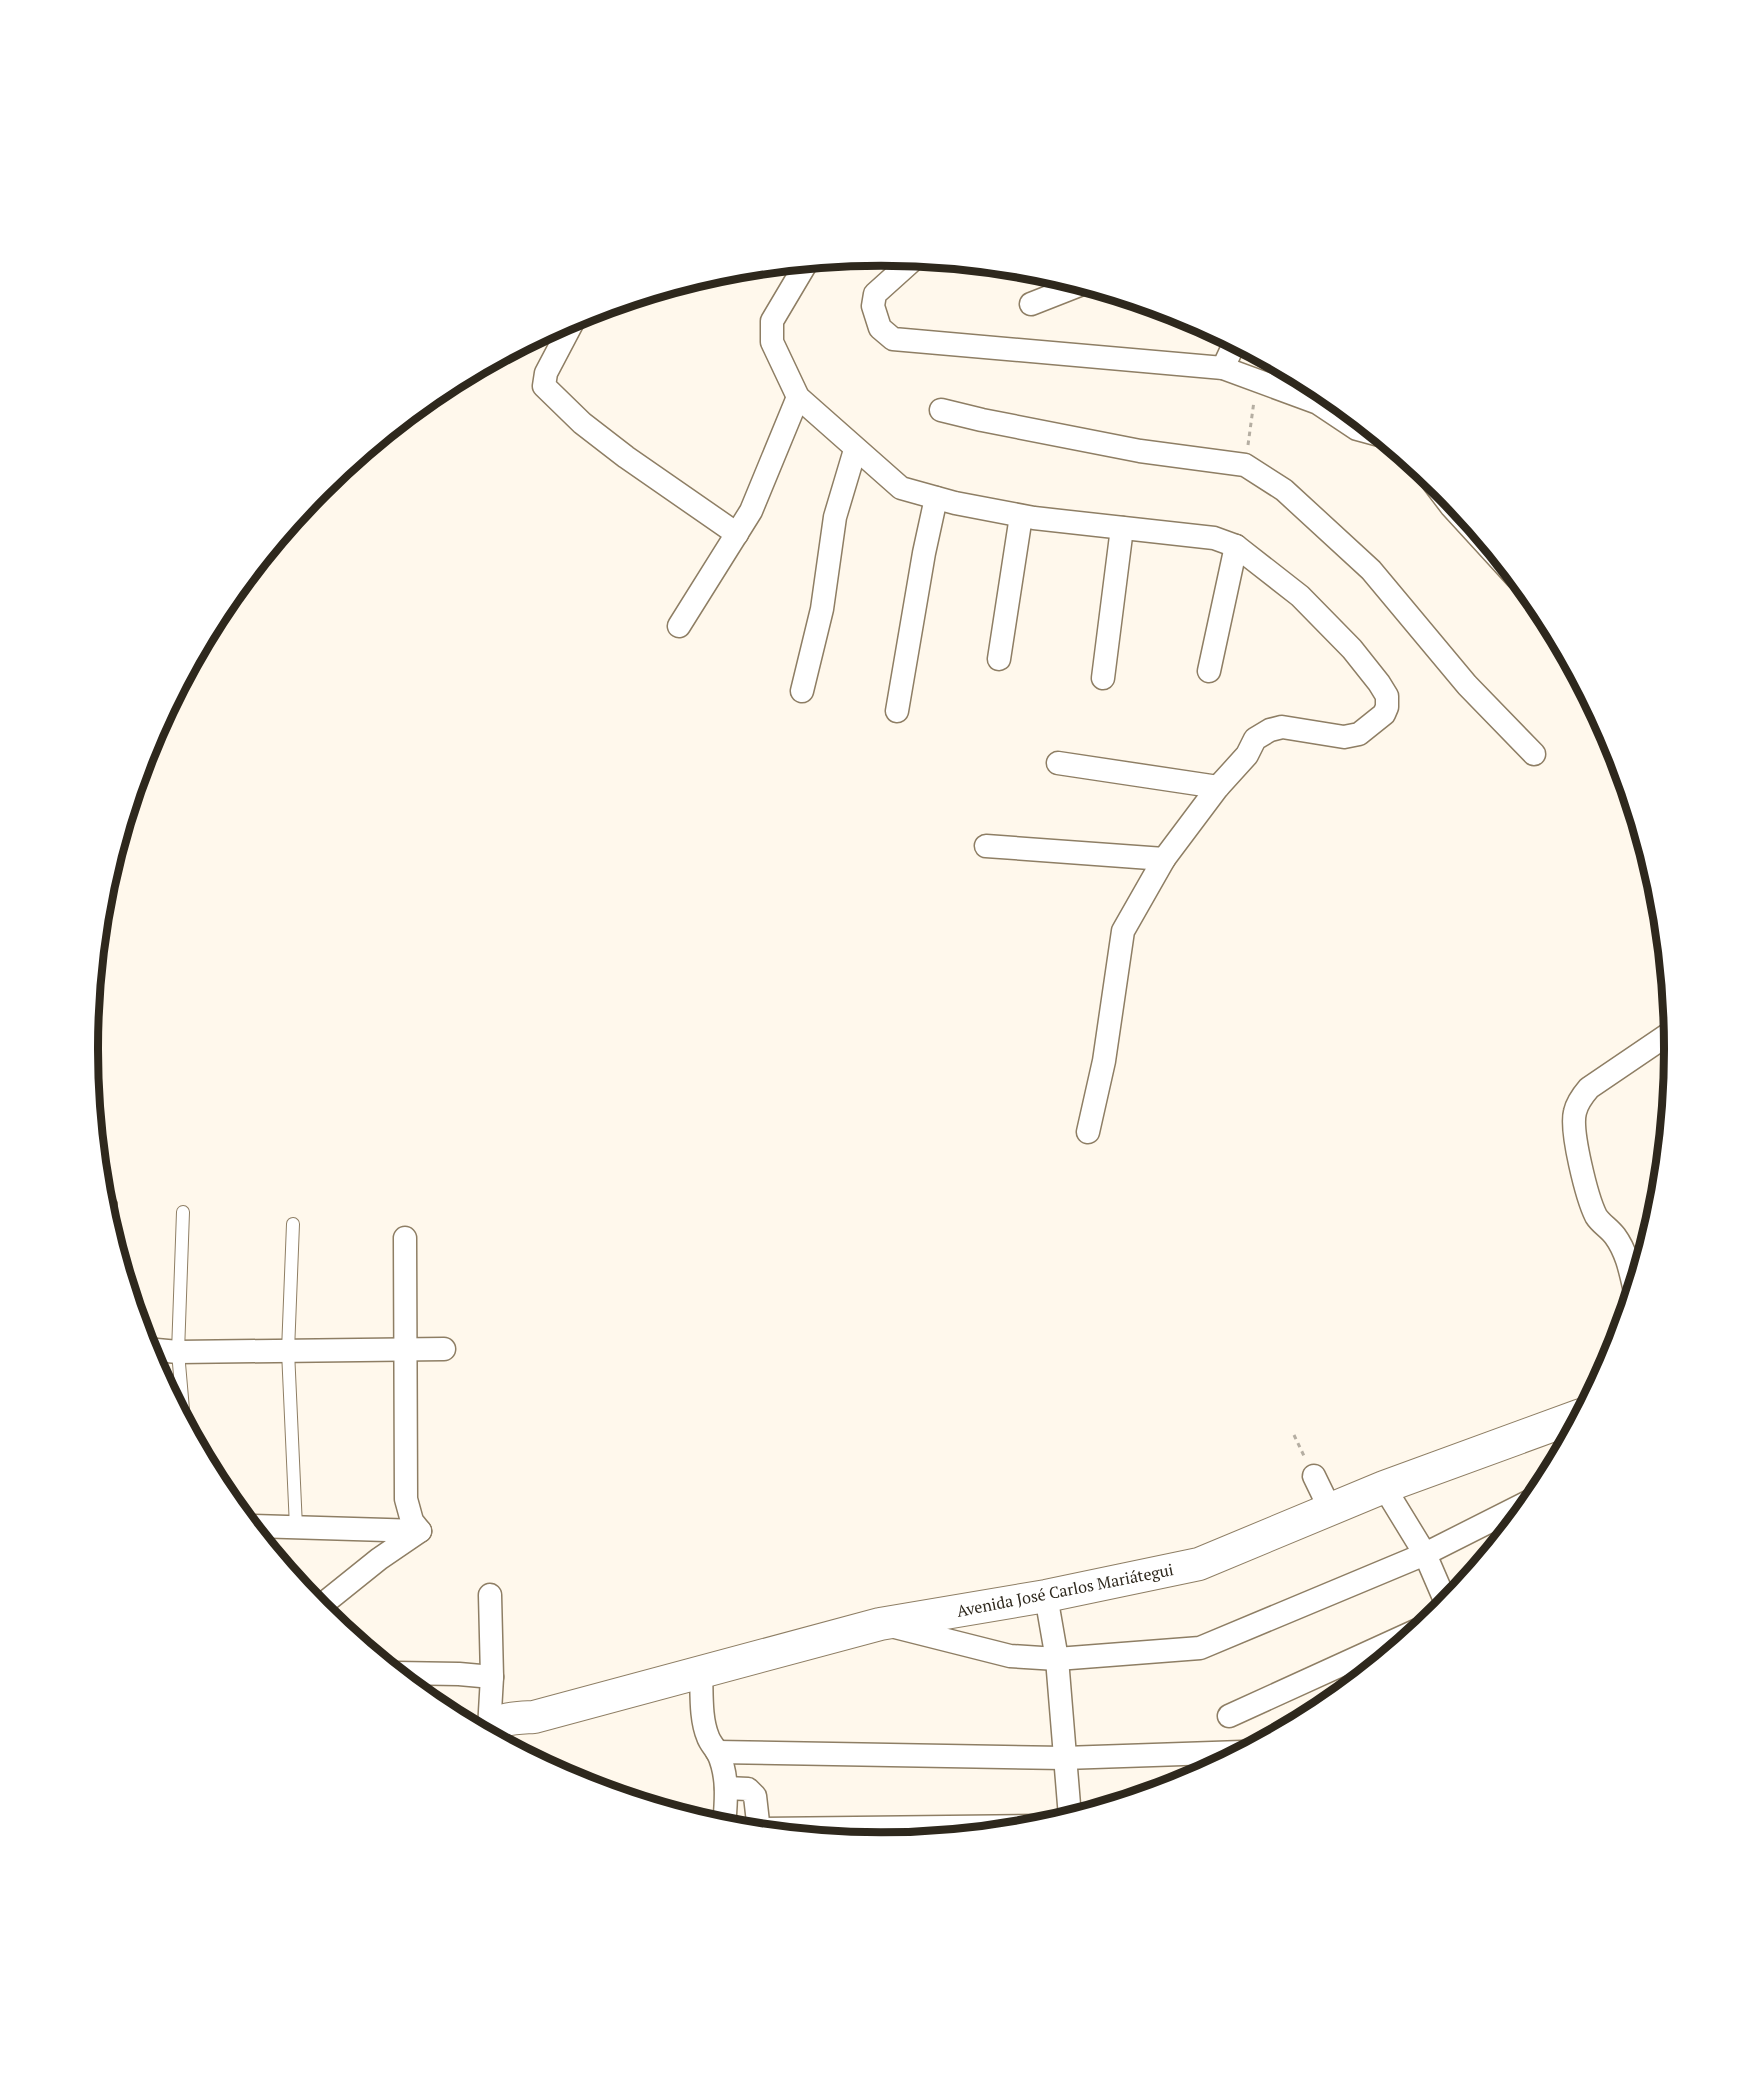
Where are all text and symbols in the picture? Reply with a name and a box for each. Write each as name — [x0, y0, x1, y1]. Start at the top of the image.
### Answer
street label: Avenida José Carlos Mariátegui — [955, 1558, 1175, 1622]

